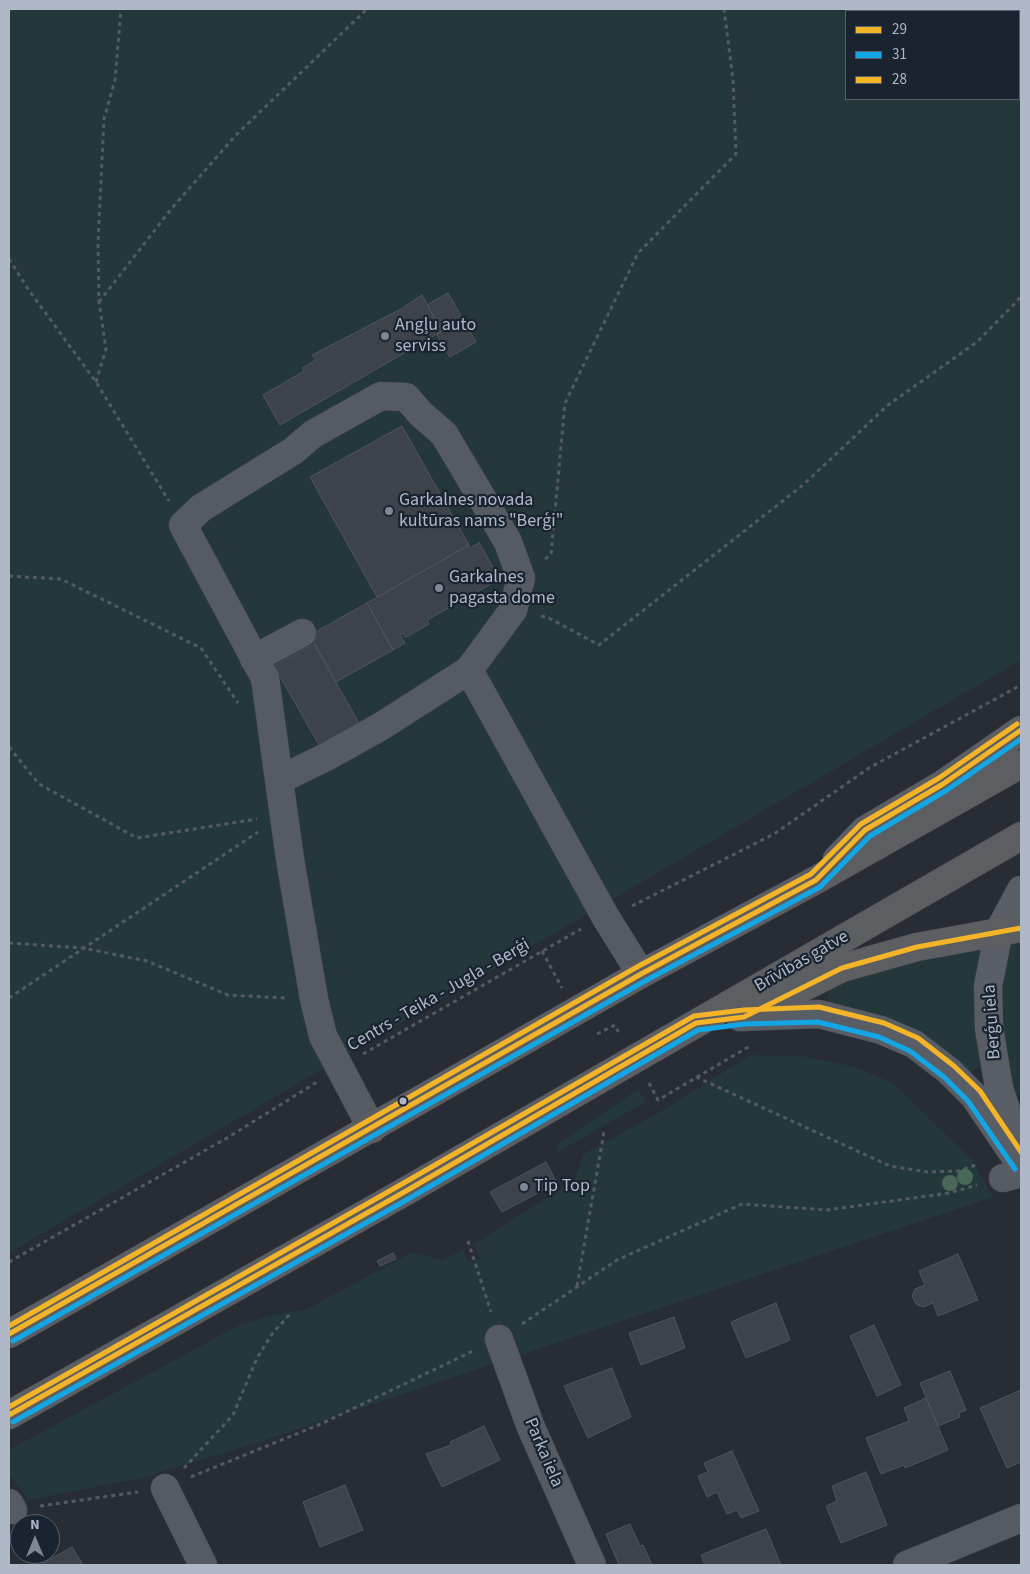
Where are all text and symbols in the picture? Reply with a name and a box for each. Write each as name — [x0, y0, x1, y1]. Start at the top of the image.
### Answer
legend — [845, 10, 1020, 100]
text: 29 — [892, 19, 907, 40]
text: 31 — [892, 44, 907, 65]
text: 28 — [892, 69, 907, 90]
place label: Angļu auto serviss — [395, 315, 476, 358]
marker: Angļu auto serviss — [379, 330, 391, 342]
place label: Garkalnes novada kultūras nams "Berģi" — [399, 490, 563, 532]
marker: Garkalnes novada kultūras nams "Berģi" — [383, 505, 395, 517]
place label: Garkalnes pagasta dome — [449, 567, 555, 610]
marker: Garkalnes pagasta dome — [433, 582, 445, 594]
street label: Brīvības gatve — [751, 926, 853, 998]
street label: Centrs - Teika - Jugla - Berģi — [344, 935, 534, 1057]
street label: Berģu iela — [980, 984, 1006, 1060]
unlabelled marker — [398, 1096, 408, 1106]
place label: Tip Top — [534, 1176, 590, 1198]
marker: Tip Top — [518, 1181, 530, 1193]
street label: Parka iela — [519, 1415, 567, 1491]
north arrow — [10, 1514, 60, 1564]
text: N — [30, 1515, 40, 1535]

